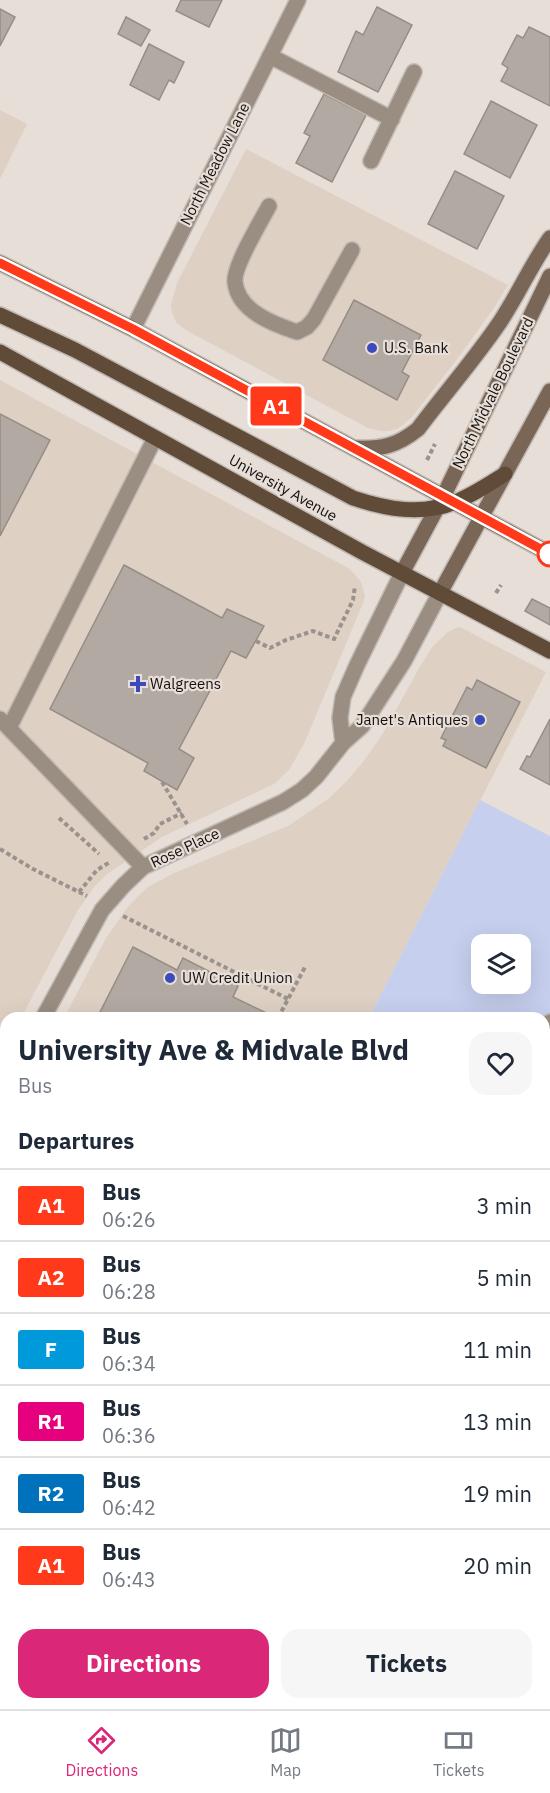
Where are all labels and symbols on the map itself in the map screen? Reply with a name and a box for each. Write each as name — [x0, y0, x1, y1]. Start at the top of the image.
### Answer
street label: North Meadow Lane — [176, 99, 254, 228]
street label: North Midvale Boulevard — [448, 314, 537, 472]
place label: U.S. Bank — [384, 338, 449, 357]
marker: U.S. Bank — [365, 341, 379, 355]
line badge: A1 — [249, 386, 303, 426]
street label: University Avenue — [226, 450, 341, 525]
unlabelled marker — [537, 541, 550, 567]
place label: Walgreens — [150, 674, 221, 693]
marker: Walgreens — [131, 677, 145, 691]
place label: Janet's Antiques — [356, 710, 468, 729]
marker: Janet's Antiques — [473, 713, 487, 727]
street label: Rose Place — [147, 823, 222, 872]
place label: UW Credit Union — [182, 968, 293, 987]
marker: UW Credit Union — [163, 971, 177, 985]

